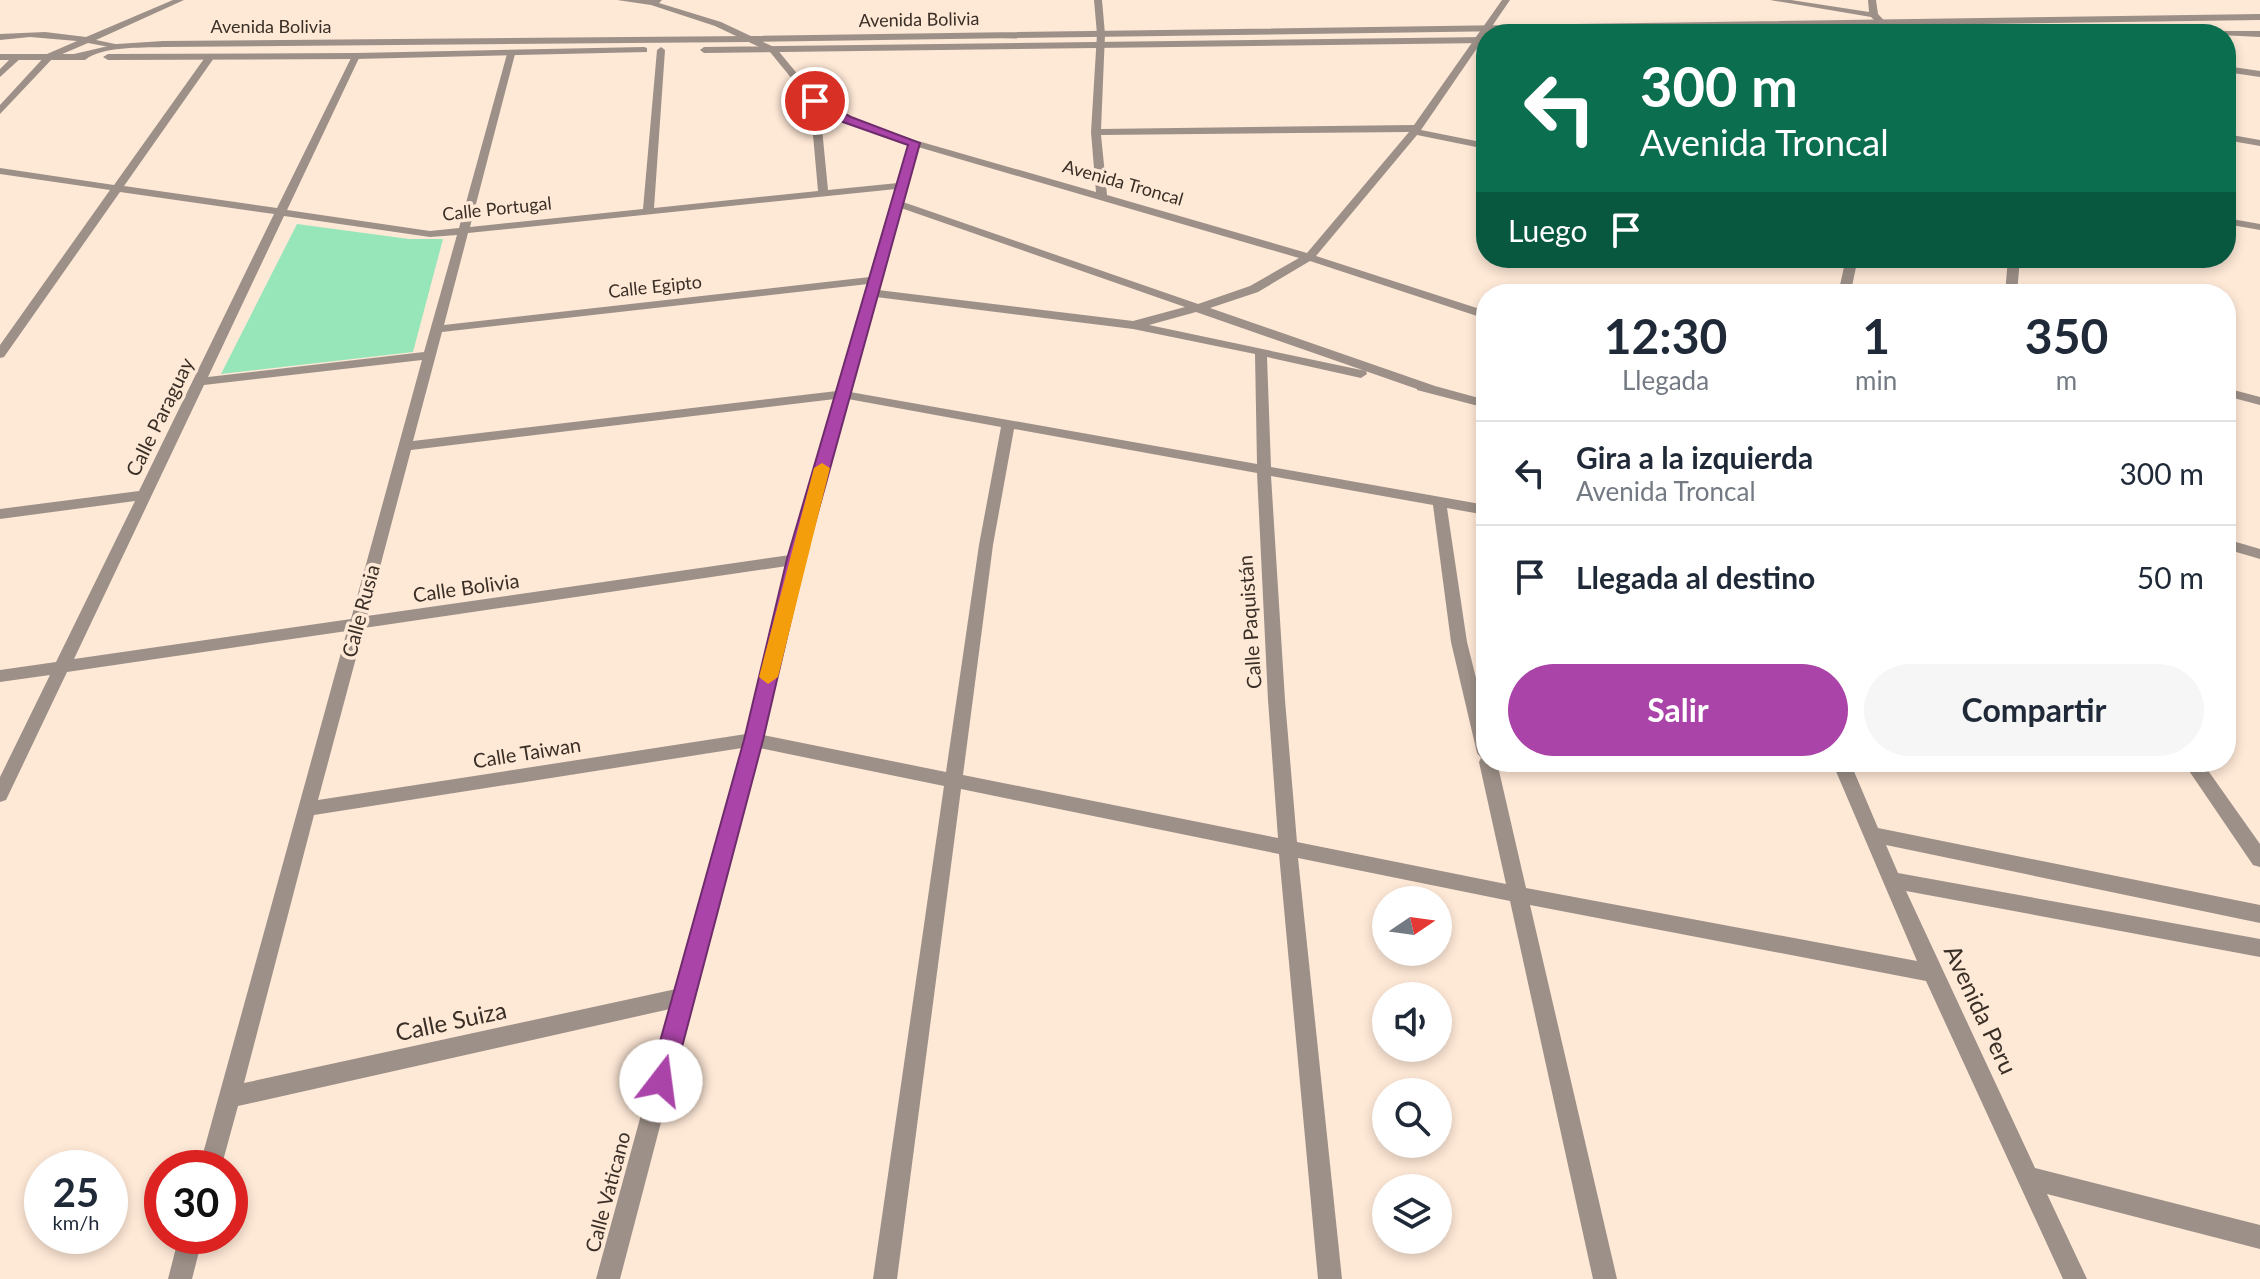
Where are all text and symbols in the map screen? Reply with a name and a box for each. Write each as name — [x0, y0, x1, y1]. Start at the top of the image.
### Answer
street label: Avenida Bolivia — [858, 7, 980, 31]
street label: Avenida Bolivia — [211, 15, 331, 37]
text: 300 m — [1640, 52, 1798, 119]
icon: left — [1508, 56, 1612, 160]
pin — [781, 67, 849, 135]
icon: arrive — [793, 79, 837, 123]
text: Avenida Troncal — [1640, 120, 1889, 164]
street label: Avenida Troncal — [1060, 154, 1186, 210]
street label: Calle Portugal — [441, 191, 553, 225]
icon: arrive — [1604, 208, 1648, 252]
text: Luego — [1508, 212, 1588, 248]
street label: Calle Egipto — [607, 270, 703, 302]
text: 12:30 — [1604, 307, 1727, 364]
text: 1 — [1862, 307, 1890, 364]
text: 350 — [2025, 307, 2108, 364]
street label: Calle Paraguay — [120, 353, 198, 480]
text: Llegada — [1622, 364, 1709, 396]
text: min — [1855, 364, 1897, 396]
text: m — [2056, 364, 2077, 396]
text: Gira a la izquierda — [1576, 439, 1813, 475]
icon: left — [1508, 451, 1552, 495]
text: 300 m — [2119, 455, 2204, 491]
text: Avenida Troncal — [1576, 475, 1756, 507]
street label: Calle Paquistán — [1232, 554, 1266, 690]
icon: arrive — [1508, 555, 1552, 599]
text: Llegada al destino — [1576, 559, 1815, 595]
text: 50 m — [2137, 559, 2204, 595]
street label: Calle Rusia — [336, 562, 384, 660]
street label: Calle Bolivia — [411, 568, 521, 606]
button: Salir — [1508, 664, 1848, 756]
button: Compartir — [1864, 664, 2204, 756]
street label: Calle Taiwan — [471, 732, 582, 772]
north arrow — [1372, 886, 1452, 966]
map controls — [1372, 886, 1452, 1254]
street label: Avenida Peru — [1939, 940, 2024, 1079]
button: sound — [1372, 982, 1452, 1062]
street label: Calle Suiza — [392, 995, 509, 1046]
position arrow — [619, 1039, 703, 1123]
button: search — [1372, 1078, 1452, 1158]
street label: Calle Vaticano — [579, 1129, 635, 1255]
speed limit sign: 30 — [144, 1150, 248, 1254]
text: 25 — [53, 1168, 99, 1216]
button: layers — [1372, 1174, 1452, 1254]
text: km/h — [53, 1210, 99, 1234]

